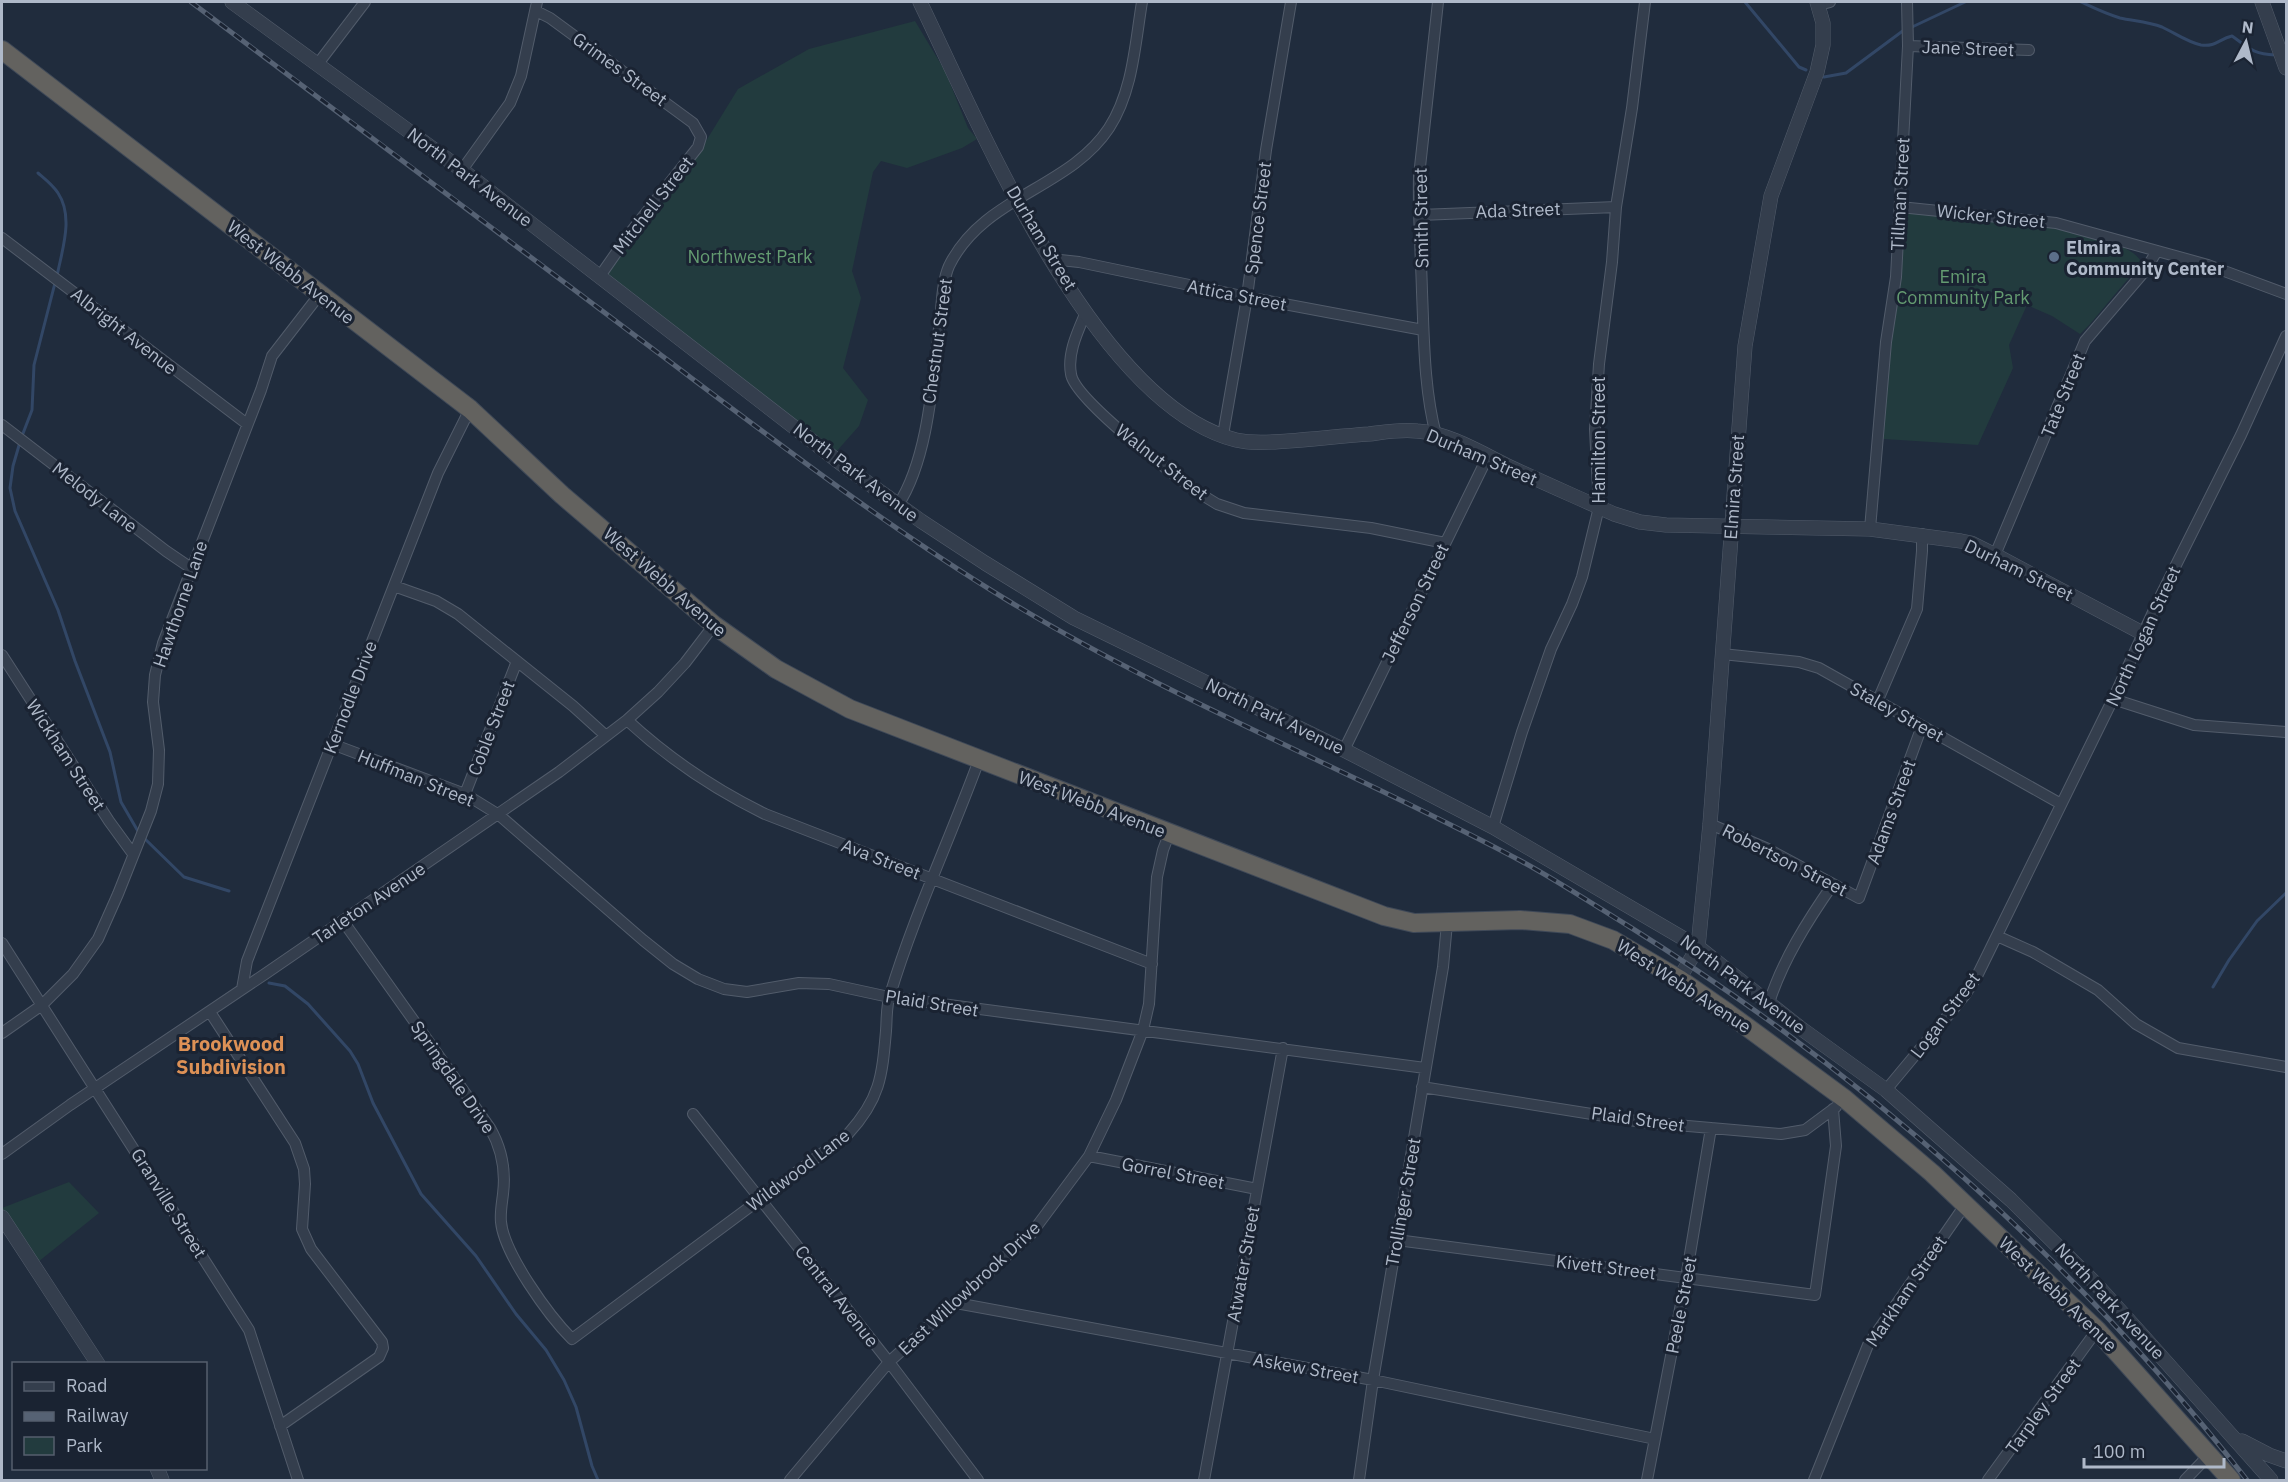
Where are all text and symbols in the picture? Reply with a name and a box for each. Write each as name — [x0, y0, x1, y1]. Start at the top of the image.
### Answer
north arrow — [2216, 12, 2276, 72]
text: N — [2241, 16, 2255, 38]
street label: Grimes Street — [568, 27, 672, 111]
street label: Jane Street — [1921, 35, 2015, 61]
street label: North Park Avenue — [403, 122, 537, 232]
street label: Tillman Street — [1886, 137, 1914, 251]
street label: Mitchell Street — [608, 151, 698, 259]
street label: Spence Street — [1240, 160, 1276, 276]
street label: Smith Street — [1409, 167, 1433, 269]
street label: Durham Street — [1002, 181, 1082, 295]
street label: Ada Street — [1475, 197, 1561, 223]
street label: Wicker Street — [1936, 199, 2046, 233]
street label: West Webb Avenue — [223, 215, 360, 329]
place label: Elmira Community Center — [2066, 236, 2224, 280]
park label: Northwest Park — [687, 245, 813, 268]
marker: Elmira Community Center — [2047, 250, 2061, 264]
park label: Emira Community Park — [1896, 265, 2030, 309]
street label: Attica Street — [1185, 274, 1289, 316]
street label: Chestnut Street — [917, 277, 957, 405]
street label: Albright Avenue — [66, 282, 182, 380]
street label: Tate Street — [2036, 350, 2090, 440]
street label: Hamilton Street — [1587, 376, 1610, 504]
street label: North Park Avenue — [789, 417, 923, 527]
street label: Walnut Street — [1111, 419, 1213, 505]
street label: Durham Street — [1423, 423, 1541, 491]
street label: Elmira Street — [1719, 434, 1749, 540]
street label: Melody Lane — [48, 457, 142, 537]
street label: West Webb Avenue — [599, 522, 731, 642]
street label: Durham Street — [1961, 534, 2077, 606]
street label: Hawthorne Lane — [148, 538, 212, 670]
street label: Jefferson Street — [1376, 540, 1454, 666]
street label: North Logan Street — [2100, 562, 2186, 710]
street label: Kernodle Drive — [318, 637, 382, 757]
street label: North Park Avenue — [1202, 673, 1348, 759]
street label: Coble Street — [462, 677, 520, 779]
street label: Staley Street — [1846, 677, 1948, 747]
street label: Wickham Street — [21, 695, 111, 815]
street label: Huffman Street — [354, 744, 478, 812]
street label: Adams Street — [1861, 757, 1921, 867]
street label: West Webb Avenue — [1015, 765, 1169, 843]
street label: Robertson Street — [1719, 819, 1851, 901]
street label: Ava Street — [838, 833, 924, 885]
street label: Tarleton Avenue — [308, 857, 430, 949]
street label: North Park Avenue — [1676, 929, 1810, 1039]
street label: West Webb Avenue — [1612, 934, 1756, 1038]
street label: Logan Street — [1905, 967, 1985, 1063]
street label: Plaid Street — [884, 984, 980, 1022]
street label: Springdale Drive — [406, 1016, 500, 1138]
district label: Brookwood Subdivision — [176, 1030, 286, 1080]
street label: Plaid Street — [1590, 1101, 1686, 1137]
street label: Wildwood Lane — [742, 1124, 854, 1216]
street label: Trollinger Street — [1380, 1136, 1426, 1268]
street label: Granville Street — [126, 1144, 212, 1262]
street label: Gorrel Street — [1120, 1152, 1226, 1194]
street label: Atwater Street — [1221, 1204, 1265, 1324]
street label: East Willowbrook Drive — [893, 1216, 1045, 1360]
street label: Markham Street — [1860, 1231, 1952, 1351]
street label: West Webb Avenue — [1994, 1232, 2122, 1356]
street label: North Park Avenue — [2050, 1238, 2170, 1364]
street label: Central Avenue — [790, 1240, 884, 1352]
street label: Kivett Street — [1555, 1249, 1657, 1285]
street label: Peele Street — [1660, 1254, 1702, 1356]
street label: Askew Street — [1251, 1347, 1361, 1389]
street label: Tarpley Street — [2000, 1354, 2086, 1458]
legend — [12, 1362, 207, 1470]
text: Road — [66, 1374, 107, 1397]
text: Railway — [66, 1404, 128, 1427]
scale bar — [2084, 1431, 2224, 1469]
text: Park — [66, 1434, 103, 1457]
text: 100 m — [2093, 1440, 2145, 1463]

